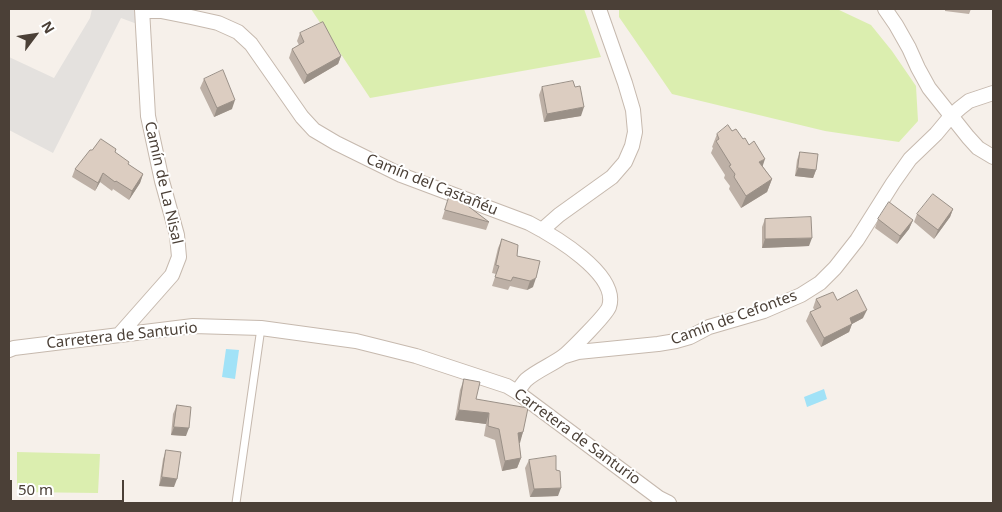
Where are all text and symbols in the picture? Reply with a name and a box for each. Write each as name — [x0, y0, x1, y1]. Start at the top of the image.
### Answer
north arrow — [10, 10, 60, 60]
text: N — [37, 17, 59, 37]
street label: Camín de La Nisal — [140, 120, 186, 246]
street label: Camín del Castañéu — [364, 150, 500, 220]
street label: Camín de Cefontes — [668, 287, 800, 349]
street label: Carretera de Santurio — [46, 319, 198, 353]
street label: Carretera de Santurio — [510, 385, 644, 489]
scale bar — [12, 470, 126, 502]
text: 50 m — [18, 479, 53, 499]

